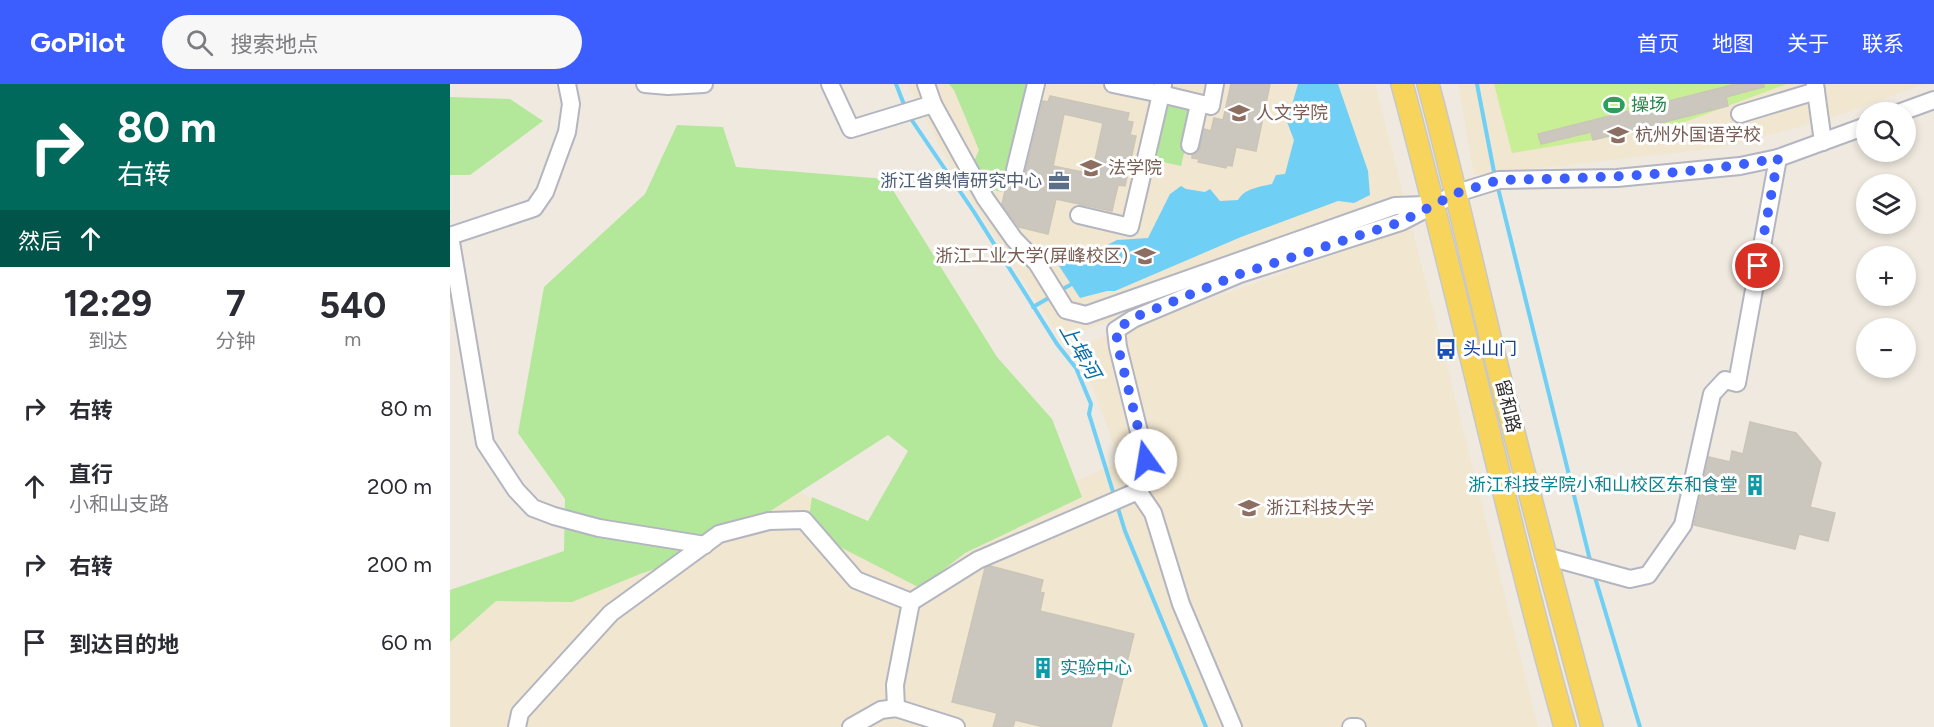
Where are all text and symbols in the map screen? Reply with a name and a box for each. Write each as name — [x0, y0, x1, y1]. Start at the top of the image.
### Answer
search box — [162, 15, 582, 69]
text: GoPilot — [30, 25, 126, 59]
icon: search — [183, 26, 216, 59]
text: 搜索地点 — [231, 31, 319, 58]
text: 首页 — [1637, 31, 1679, 56]
text: 地图 — [1712, 31, 1754, 56]
text: 关于 — [1787, 31, 1829, 56]
text: 联系 — [1862, 31, 1904, 56]
sports icon: 操场 — [1602, 93, 1626, 117]
place label: 操场 — [1631, 94, 1667, 116]
school or university icon: 人文学院 — [1227, 101, 1251, 125]
text: 80 m — [117, 102, 217, 153]
place label: 人文学院 — [1256, 102, 1328, 124]
map controls — [1856, 102, 1916, 378]
button: search — [1856, 102, 1916, 162]
icon: right — [18, 108, 96, 186]
school or university icon: 杭州外国语学校 — [1606, 123, 1630, 147]
place label: 杭州外国语学校 — [1635, 124, 1761, 146]
school or university icon: 法学院 — [1079, 156, 1103, 180]
place label: 法学院 — [1108, 157, 1162, 179]
text: 右转 — [117, 158, 171, 191]
office icon: 浙江省舆情研究中心 — [1047, 169, 1071, 193]
place label: 浙江省舆情研究中心 — [880, 170, 1042, 192]
button: layers — [1856, 174, 1916, 234]
icon: ahead — [74, 222, 107, 255]
text: 然后 — [18, 228, 62, 255]
pin — [1732, 240, 1783, 291]
school or university icon: 浙江工业大学(屏峰校区) — [1133, 244, 1157, 268]
place label: 浙江工业大学(屏峰校区) — [935, 245, 1128, 267]
button: + — [1856, 246, 1916, 306]
icon: arrive — [1741, 249, 1774, 282]
text: 12:29 — [64, 282, 152, 325]
text: 7 — [226, 282, 246, 325]
text: 540 — [319, 284, 386, 327]
button: − — [1856, 318, 1916, 378]
water label: 上埠河 — [1055, 319, 1107, 386]
text: m — [344, 327, 361, 351]
text: 到达 — [88, 329, 128, 353]
text: 分钟 — [216, 329, 256, 353]
bus stop icon: 头山门 — [1434, 337, 1458, 361]
place label: 头山门 — [1463, 338, 1517, 360]
street label: 留和路 — [1491, 377, 1525, 435]
icon: right — [18, 392, 51, 425]
text: 80 m — [380, 395, 432, 422]
text: 右转 — [69, 397, 113, 424]
position arrow — [1114, 428, 1178, 492]
text: 直行 — [69, 461, 113, 488]
icon: ahead — [18, 470, 51, 503]
text: 200 m — [367, 473, 432, 500]
building icon: 浙江科技学院小和山校区东和食堂 — [1743, 473, 1767, 497]
place label: 浙江科技学院小和山校区东和食堂 — [1468, 474, 1738, 496]
text: 小和山支路 — [69, 492, 169, 516]
school or university icon: 浙江科技大学 — [1237, 496, 1261, 520]
place label: 浙江科技大学 — [1266, 497, 1374, 519]
icon: right — [18, 548, 51, 581]
text: 200 m — [367, 551, 432, 578]
text: 右转 — [69, 553, 113, 580]
icon: arrive — [18, 626, 51, 659]
text: 60 m — [381, 629, 432, 656]
text: 到达目的地 — [69, 631, 179, 658]
building icon: 实验中心 — [1031, 656, 1055, 680]
place label: 实验中心 — [1060, 657, 1132, 679]

